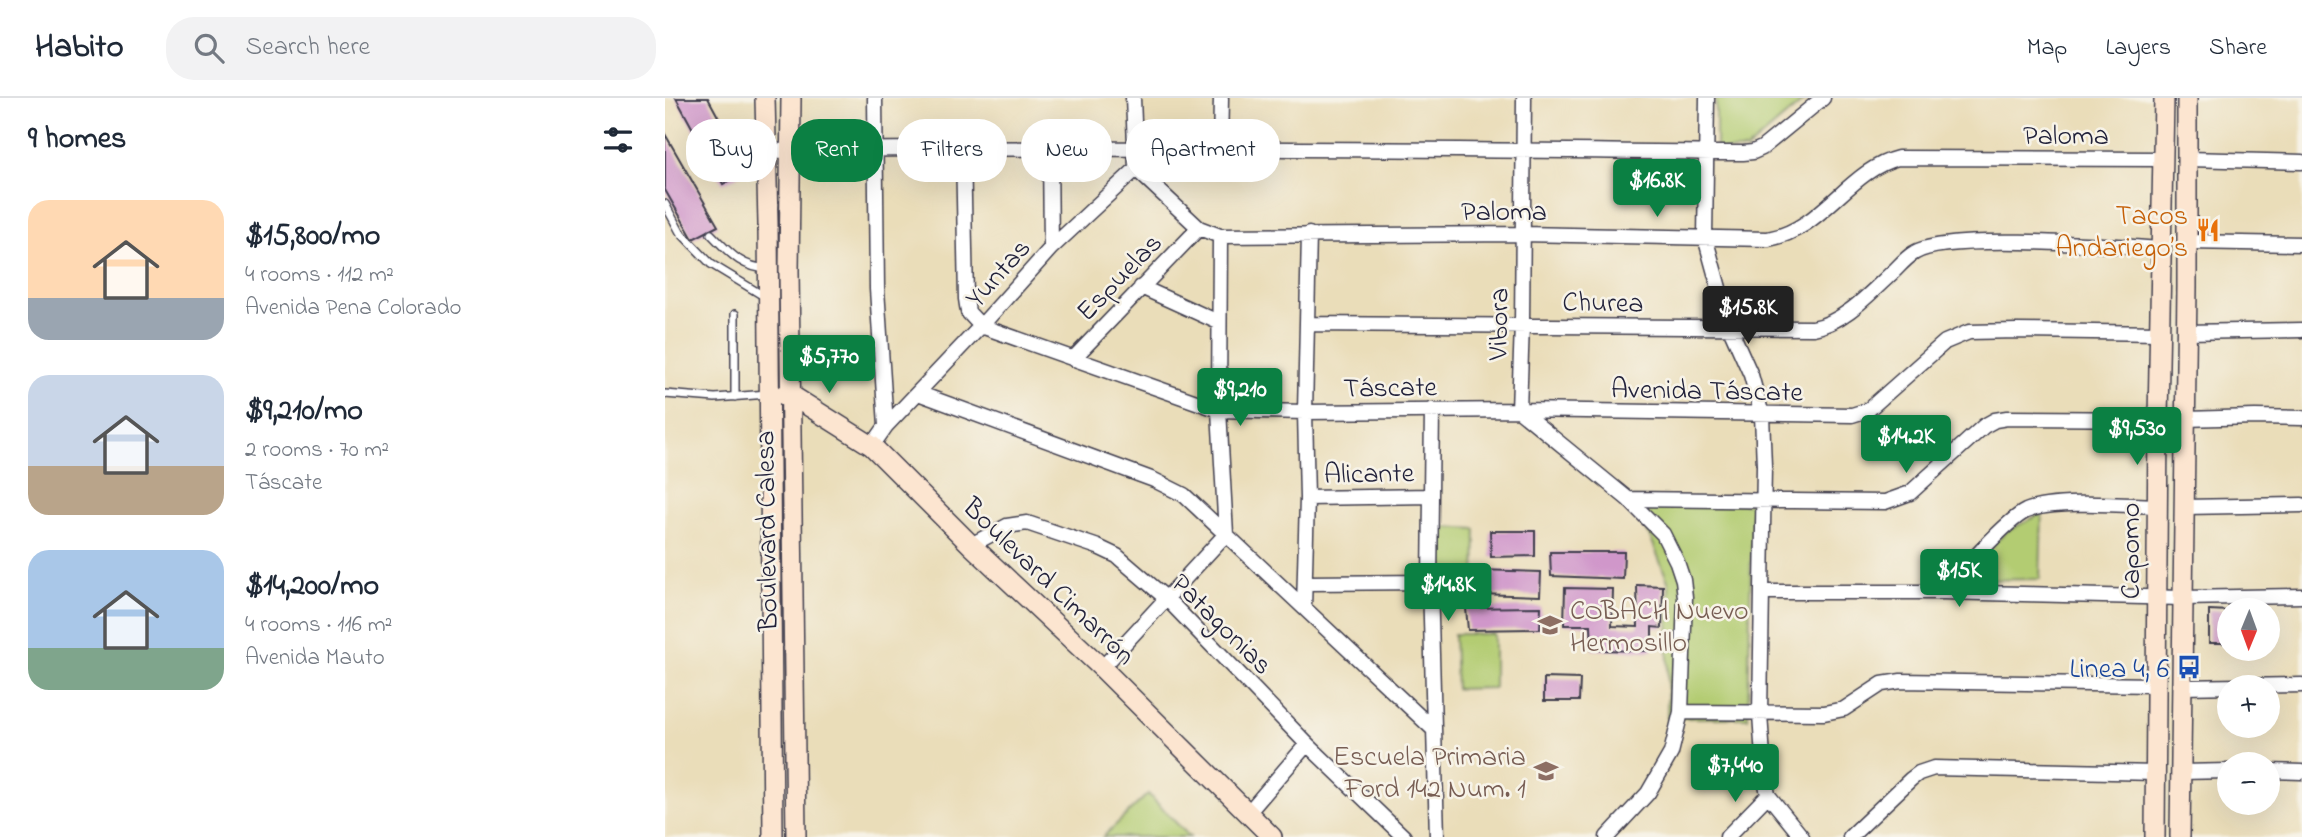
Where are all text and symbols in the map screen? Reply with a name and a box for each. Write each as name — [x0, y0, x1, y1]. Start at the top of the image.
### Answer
search box — [166, 17, 656, 80]
text: Habito — [35, 24, 124, 72]
icon: search — [190, 29, 228, 67]
text: Search here — [246, 29, 370, 67]
text: Map — [2027, 31, 2067, 66]
text: Layers — [2105, 31, 2171, 66]
text: Share — [2209, 31, 2267, 66]
street label: Paloma — [2023, 117, 2109, 158]
text: 9 homes — [28, 118, 126, 162]
chip: Buy — [686, 119, 777, 182]
chip: Rent — [791, 119, 883, 182]
chip: Filters — [897, 119, 1007, 182]
chip: New — [1021, 119, 1112, 182]
chip: Apartment — [1126, 119, 1280, 182]
icon: filters — [599, 121, 637, 159]
pin: $16.8K — [1600, 159, 1714, 219]
text: $16.8K — [1629, 165, 1685, 198]
street label: Paloma — [1461, 193, 1547, 234]
place label: Tacos Andariego’s — [2056, 197, 2188, 270]
text: $15,800/mo — [245, 215, 380, 259]
restaurant icon: Tacos Andariego’s — [2194, 216, 2222, 244]
street label: Espuelas — [1068, 225, 1173, 332]
icon: home — [84, 228, 168, 312]
street label: Yuntas — [957, 230, 1042, 318]
text: 4 rooms · 112 m² — [245, 259, 394, 292]
street label: Churea — [1562, 283, 1644, 326]
pin: $15.8K — [1691, 286, 1805, 346]
street label: Vibora — [1479, 287, 1522, 362]
text: Avenida Pena Colorado — [245, 292, 462, 325]
text: $15.8K — [1719, 292, 1777, 325]
pin: $5,770 — [772, 336, 886, 395]
text: $5,770 — [799, 341, 859, 374]
pin: $9,210 — [1183, 368, 1297, 428]
street label: Táscate — [1343, 368, 1438, 411]
street label: Avenida Táscate — [1611, 370, 1804, 415]
text: $9,210 — [1213, 374, 1267, 407]
text: $9,210/mo — [245, 390, 363, 434]
icon: home — [84, 403, 168, 487]
pin: $9,530 — [2080, 408, 2194, 467]
text: $9,530 — [2108, 413, 2166, 446]
pin: $14.2K — [1849, 416, 1963, 475]
text: $14.2K — [1877, 421, 1935, 454]
street label: Boulevard Calesa — [746, 430, 791, 633]
text: 2 rooms · 70 m² — [245, 434, 389, 467]
street label: Alicante — [1324, 454, 1415, 497]
text: Táscate — [245, 467, 322, 500]
street label: Boulevard Cimarrón — [951, 488, 1143, 676]
street label: Capomo — [2112, 503, 2153, 599]
pin: $15K — [1918, 550, 2000, 609]
text: $15K — [1936, 555, 1982, 588]
pin: $14.8K — [1391, 564, 1505, 623]
text: $14,200/mo — [245, 565, 379, 609]
street label: Patagonias — [1160, 565, 1281, 686]
text: $14.8K — [1420, 569, 1476, 602]
icon: home — [84, 578, 168, 662]
place label: COBACH Nuevo Hermosillo — [1570, 592, 1748, 665]
north arrow — [2217, 598, 2280, 662]
map controls — [2217, 598, 2280, 815]
text: 4 rooms · 116 m² — [245, 609, 392, 642]
school or university icon: COBACH Nuevo Hermosillo — [1536, 611, 1564, 639]
text: Avenida Mauto — [245, 642, 385, 675]
place label: Linea 4, 6 — [2069, 650, 2169, 691]
bus stop icon: Linea 4, 6 — [2175, 653, 2203, 681]
button: + — [2217, 675, 2280, 738]
place label: Escuela Primaria Ford 142 Num. 1 — [1333, 738, 1526, 811]
pin: $7,440 — [1678, 744, 1792, 804]
text: $7,440 — [1707, 750, 1763, 783]
button: − — [2217, 752, 2280, 815]
school or university icon: Escuela Primaria Ford 142 Num. 1 — [1532, 757, 1560, 785]

